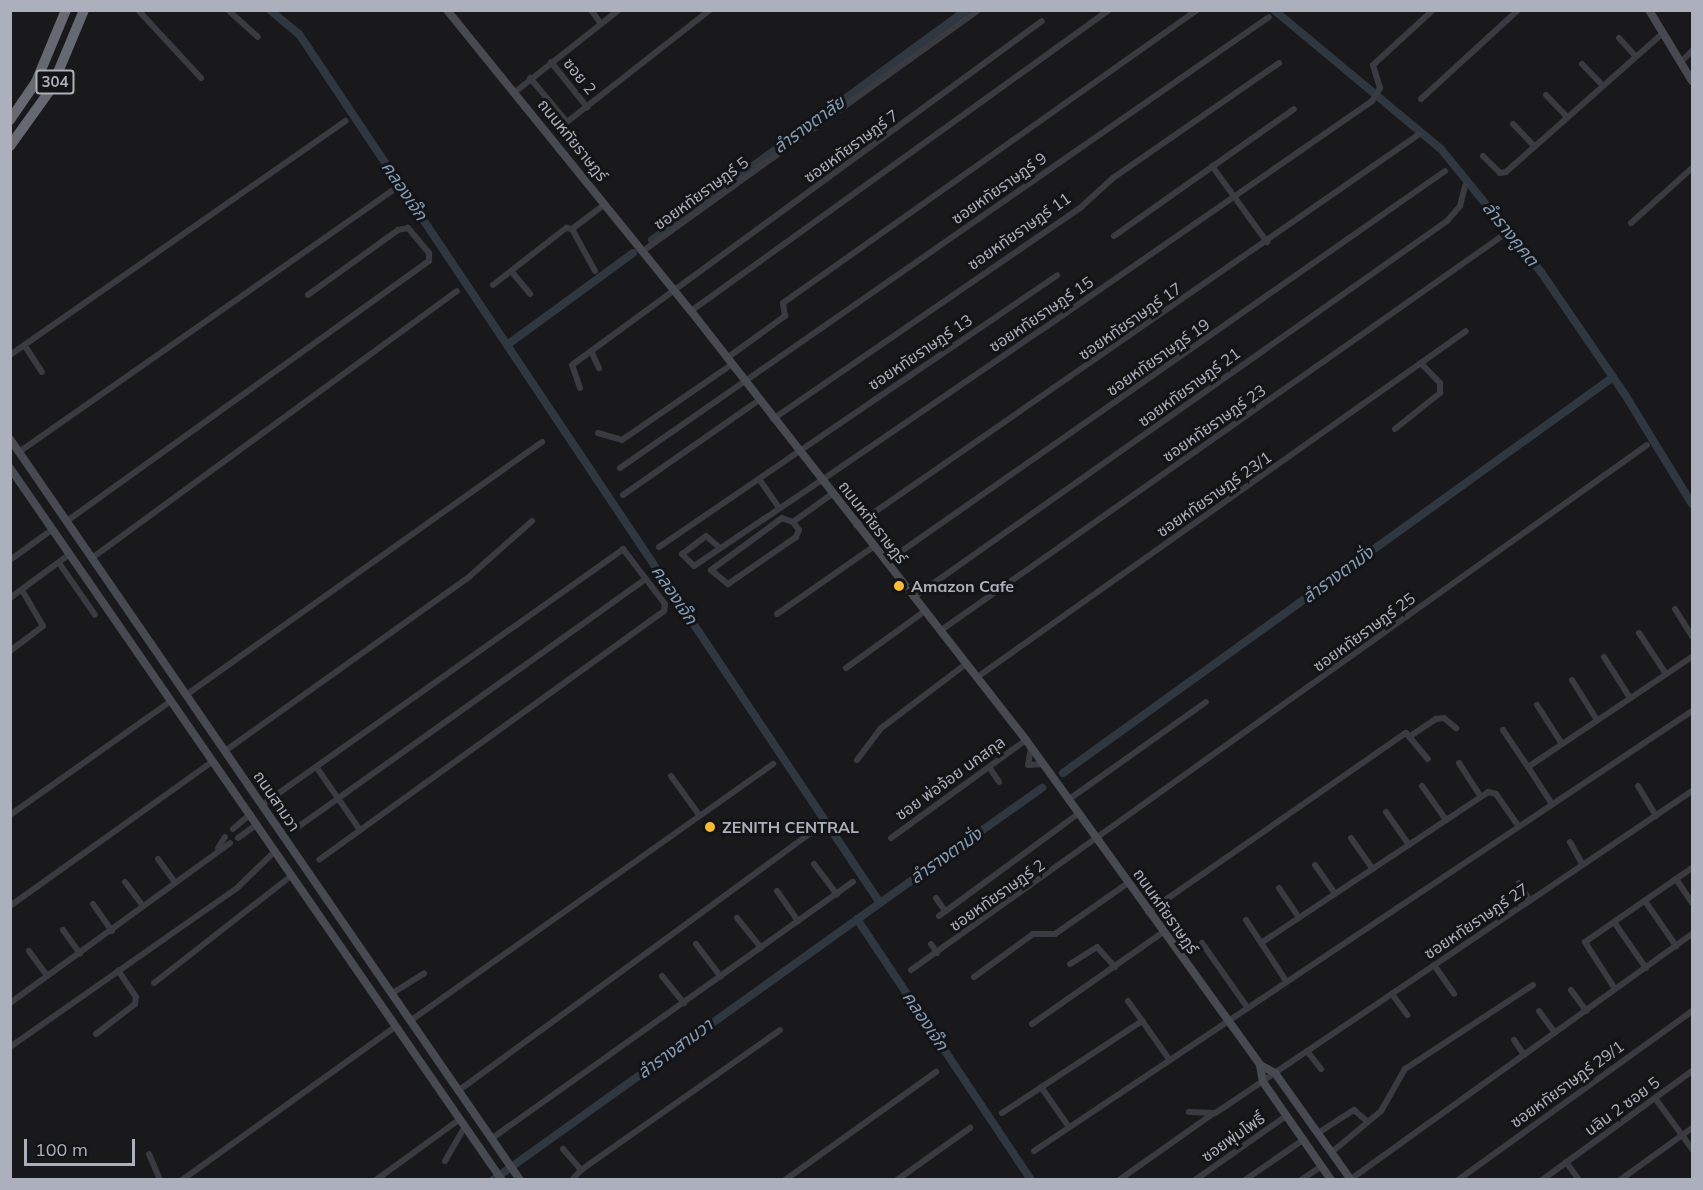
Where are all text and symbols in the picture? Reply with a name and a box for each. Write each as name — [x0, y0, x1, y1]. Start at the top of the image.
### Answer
street label: ซอย 2 — [560, 54, 600, 98]
road number: 304 — [36, 70, 74, 94]
water label: ลำรางตาลัย — [769, 92, 849, 158]
street label: ถนนหทัยราษฎร์ — [534, 95, 612, 185]
street label: ซอยหทัยราษฎร์ 7 — [800, 105, 902, 187]
street label: ซอยหทัยราษฎร์ 9 — [948, 148, 1050, 228]
street label: ซอยหทัยราษฎร์ 5 — [650, 152, 752, 234]
water label: คลองเจ๊ก — [376, 157, 432, 225]
street label: ซอยหทัยราษฎร์ 11 — [964, 188, 1074, 274]
water label: ลำรางคูคต — [1477, 197, 1543, 271]
street label: ซอยหทัยราษฎร์ 15 — [985, 272, 1097, 356]
street label: ซอยหทัยราษฎร์ 17 — [1075, 278, 1185, 364]
street label: ซอยหทัยราษฎร์ 13 — [864, 310, 976, 394]
street label: ซอยหทัยราษฎร์ 19 — [1103, 314, 1213, 400]
street label: ซอยหทัยราษฎร์ 21 — [1134, 343, 1244, 431]
street label: ซอยหทัยราษฎร์ 23 — [1159, 380, 1269, 466]
street label: ซอยหทัยราษฎร์ 23/1 — [1153, 447, 1275, 541]
street label: ถนนหทัยราษฎร์ — [835, 477, 911, 567]
water label: ลำรางตามั่ง — [1298, 542, 1378, 608]
water label: คลองเจ๊ก — [646, 561, 702, 629]
place label: Amazon Cafe — [911, 576, 1014, 596]
marker: Amazon Cafe — [892, 579, 906, 593]
street label: ซอยหทัยราษฎร์ 25 — [1309, 588, 1419, 676]
street label: ซอย พ่อจ้อย นกสกุล — [891, 732, 1009, 824]
street label: ถนนสามวา — [250, 767, 304, 835]
place label: ZENITH CENTRAL — [722, 817, 859, 837]
marker: ZENITH CENTRAL — [703, 820, 717, 834]
water label: ลำรางตามั่ง — [906, 823, 986, 889]
street label: ซอยหทัยราษฎร์ 2 — [946, 855, 1048, 935]
street label: ถนนหทัยราษฎร์ — [1129, 865, 1203, 957]
street label: ซอยหทัยราษฎร์ 27 — [1420, 879, 1532, 963]
water label: คลองเจ๊ก — [897, 987, 953, 1055]
water label: ลำรางสามวา — [633, 1014, 717, 1084]
street label: ซอยหทัยราษฎร์ 29/1 — [1506, 1036, 1628, 1132]
street label: นลิน 2 ซอย 5 — [1581, 1072, 1663, 1140]
street label: ซอยพุ่มโพธิ์ — [1198, 1108, 1268, 1166]
scale bar — [27, 1127, 138, 1165]
text: 100 m — [35, 1138, 88, 1161]

